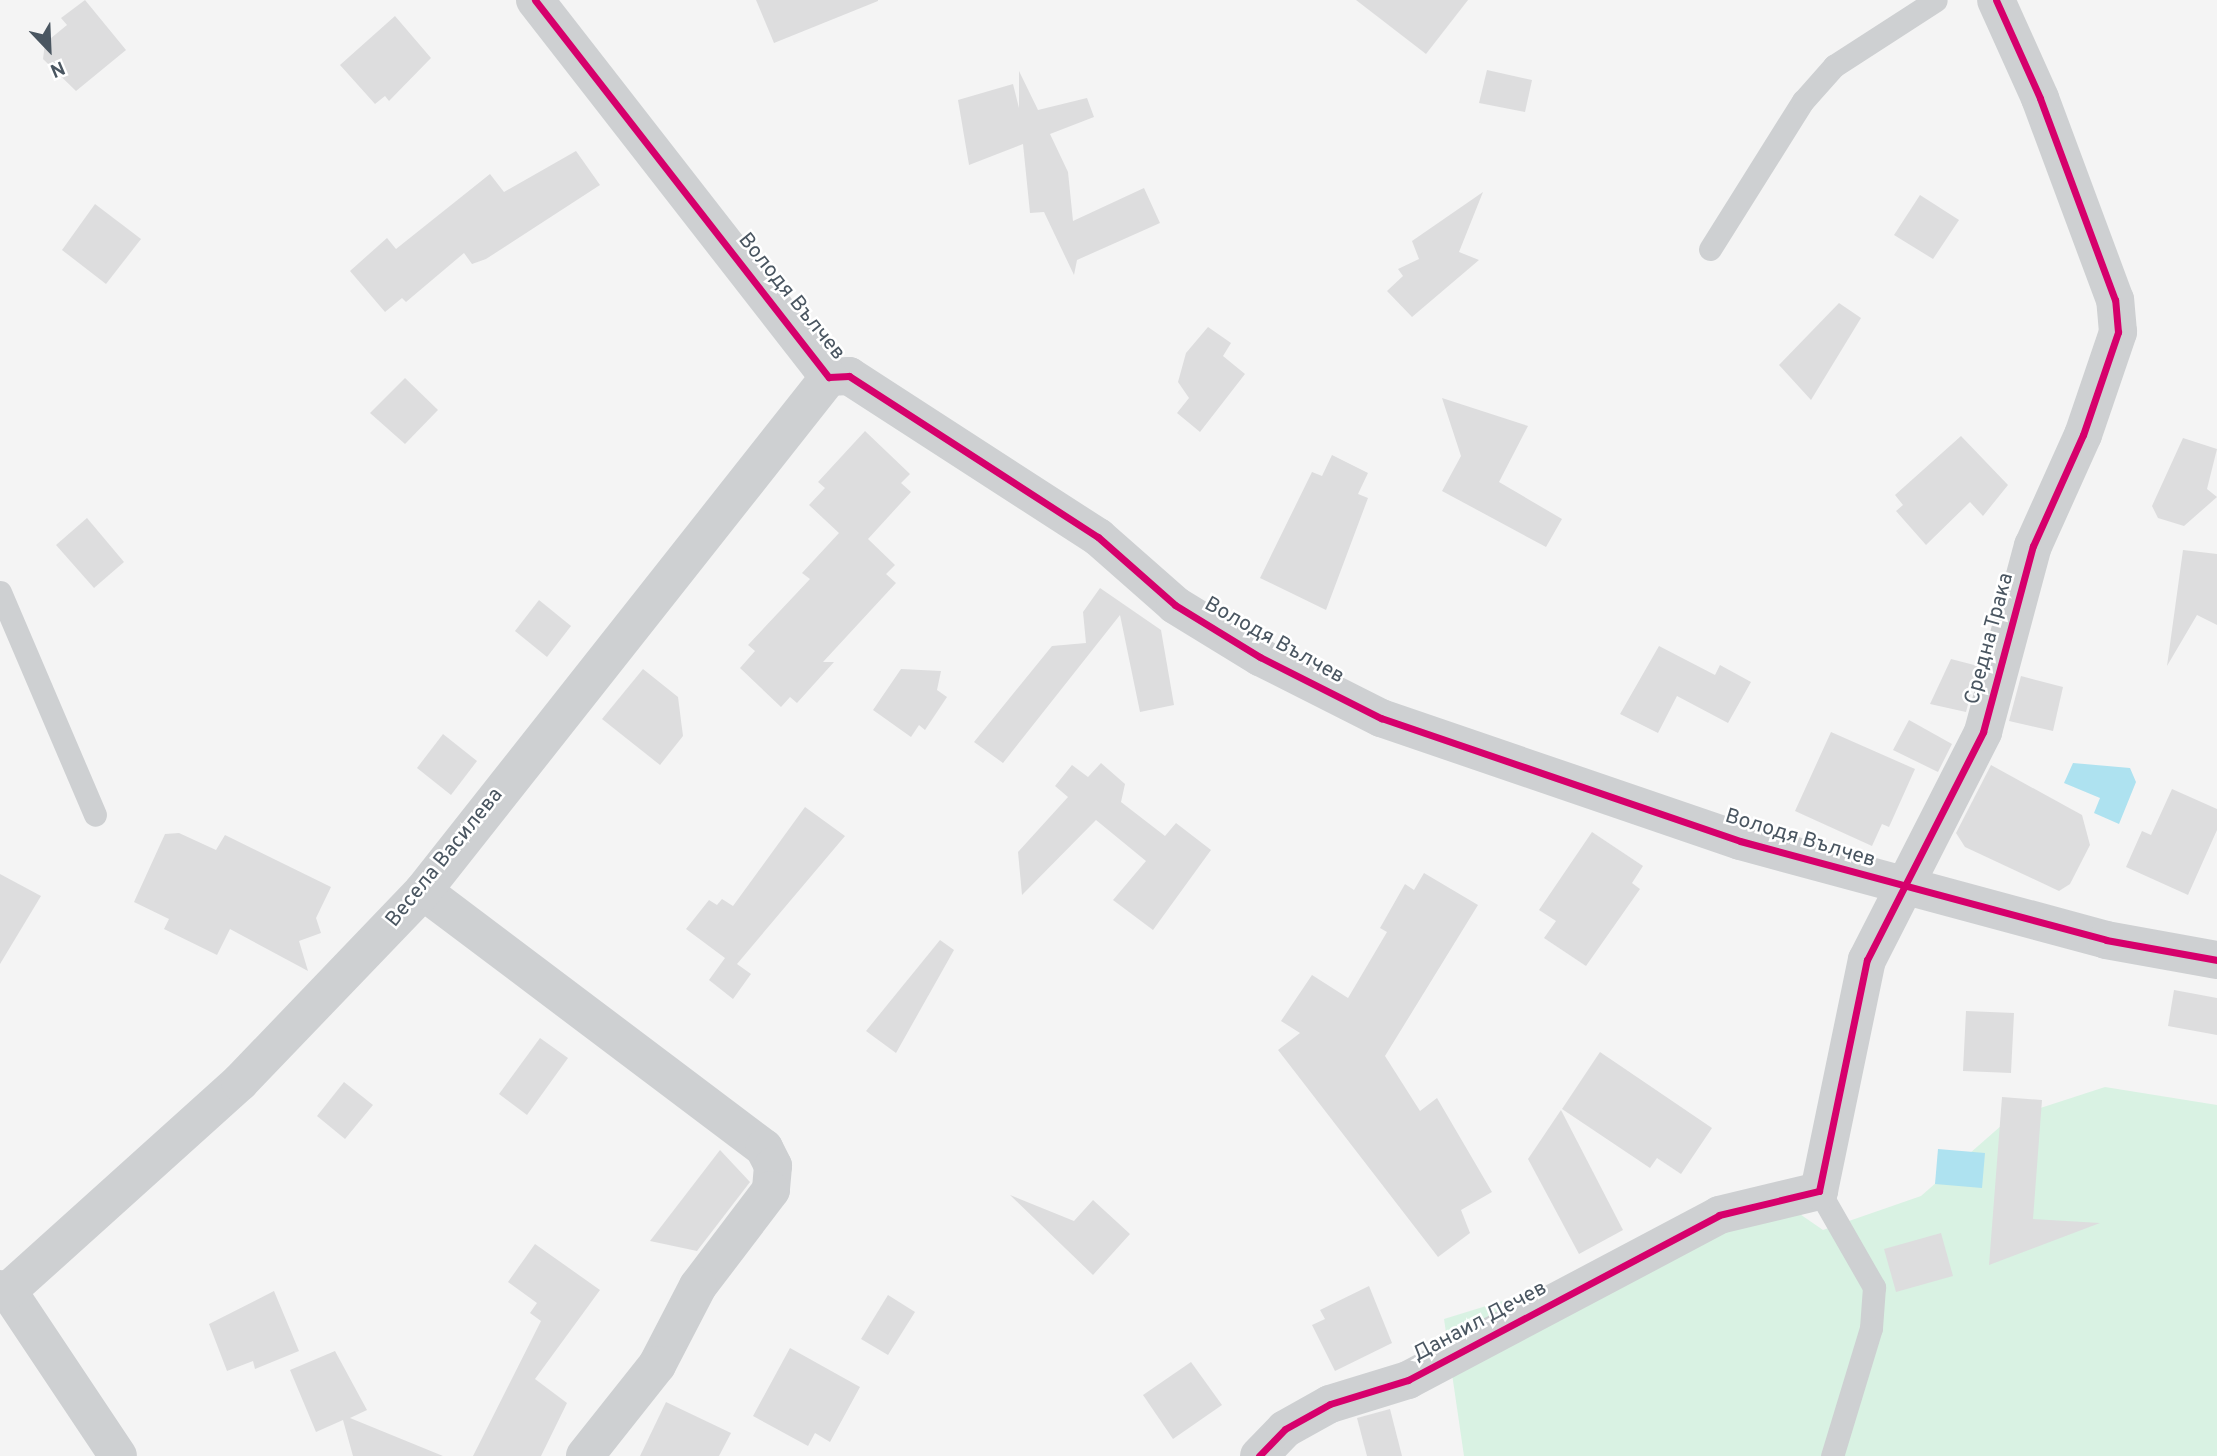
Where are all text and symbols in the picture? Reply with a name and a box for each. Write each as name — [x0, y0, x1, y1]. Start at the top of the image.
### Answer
north arrow — [14, 14, 84, 84]
text: N — [46, 55, 68, 82]
street label: Володя Вълчев — [732, 228, 850, 366]
street label: Средна Трака — [1960, 570, 2020, 708]
street label: Володя Вълчев — [1200, 592, 1348, 690]
street label: Весела Василева — [381, 783, 509, 933]
street label: Володя Вълчев — [1722, 804, 1878, 874]
street label: Данаил Дечев — [1409, 1276, 1551, 1368]

